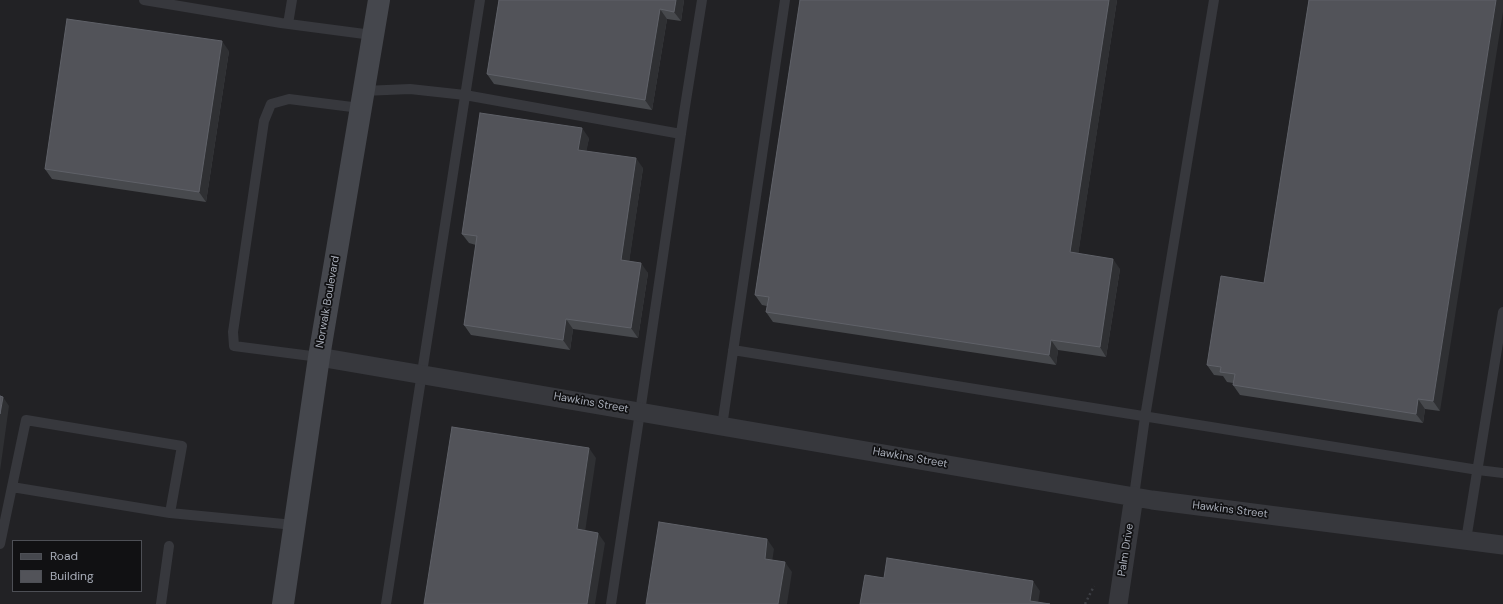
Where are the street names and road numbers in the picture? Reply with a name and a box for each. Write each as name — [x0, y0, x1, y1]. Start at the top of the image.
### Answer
street label: Norwalk Boulevard — [313, 255, 343, 349]
street label: Hawkins Street — [552, 390, 630, 416]
street label: Hawkins Street — [871, 445, 949, 471]
street label: Hawkins Street — [1192, 499, 1268, 521]
street label: Palm Drive — [1115, 523, 1137, 577]

